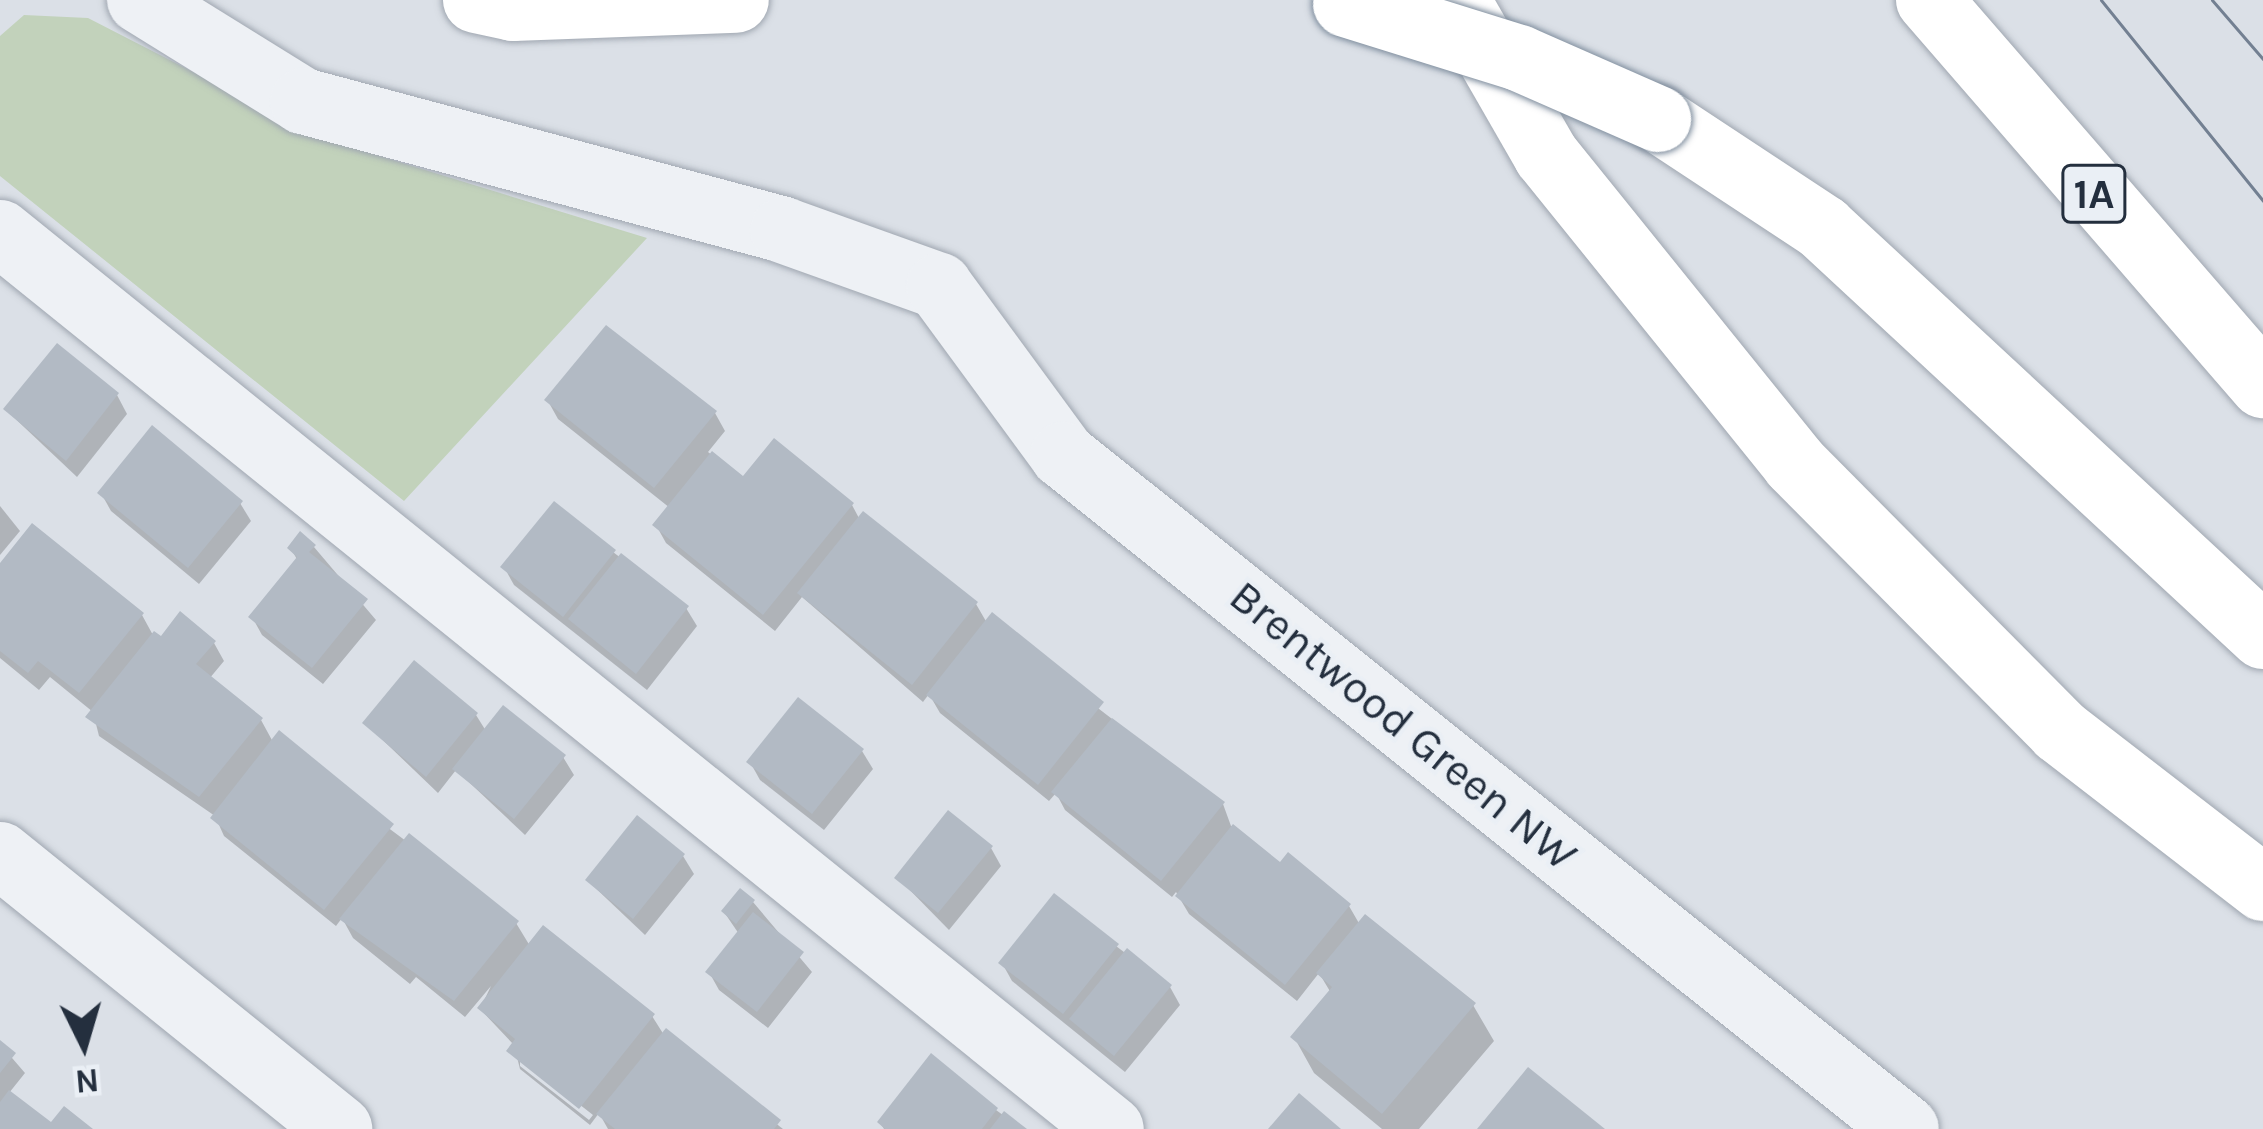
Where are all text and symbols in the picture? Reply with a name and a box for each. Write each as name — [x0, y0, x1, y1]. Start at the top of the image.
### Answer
road number: 1A — [2061, 158, 2127, 230]
street label: Brentwood Green NW — [1219, 569, 1587, 883]
north arrow — [24, 985, 144, 1105]
text: N — [74, 1061, 101, 1101]

